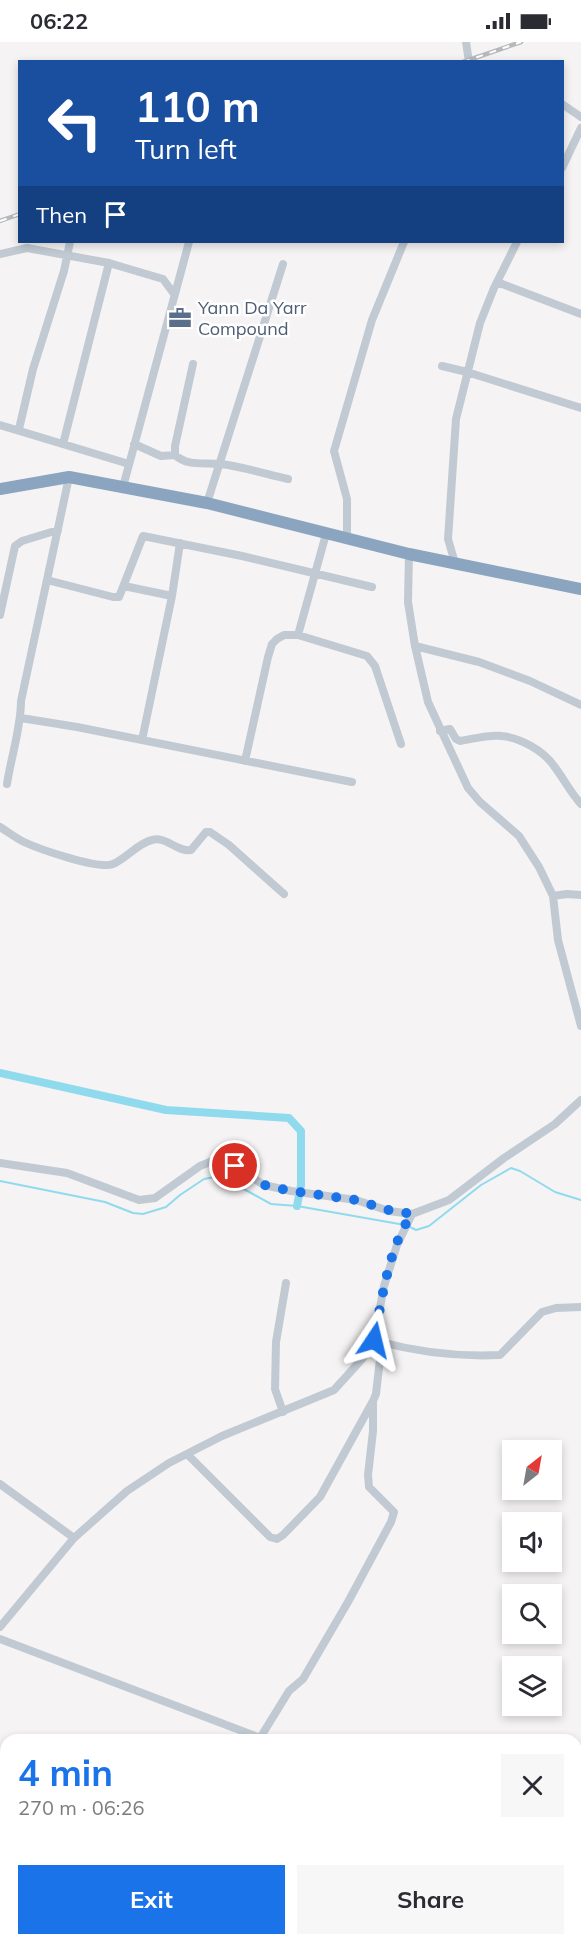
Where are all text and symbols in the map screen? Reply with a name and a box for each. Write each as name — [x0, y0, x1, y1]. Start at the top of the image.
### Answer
text: 06:22 — [30, 7, 88, 35]
text: 110 m — [135, 80, 260, 133]
icon: left — [36, 84, 114, 162]
text: Turn left — [135, 132, 237, 166]
icon: arrive — [99, 198, 132, 231]
text: Then — [36, 201, 87, 229]
place label: Yann Da Yarr Compound — [197, 296, 307, 340]
office icon: Yann Da Yarr Compound — [167, 305, 193, 331]
pin — [209, 1140, 260, 1191]
icon: arrive — [218, 1149, 251, 1182]
position arrow — [342, 1308, 406, 1372]
north arrow — [502, 1440, 562, 1500]
map controls — [502, 1440, 562, 1716]
button: sound — [502, 1512, 562, 1572]
button: search — [502, 1584, 562, 1644]
button: layers — [502, 1656, 562, 1716]
text: 4 min — [18, 1750, 113, 1795]
button: close — [501, 1754, 564, 1817]
text: 270 m · 06:26 — [18, 1795, 144, 1820]
button: Exit — [18, 1865, 285, 1934]
button: Share — [297, 1865, 564, 1934]

